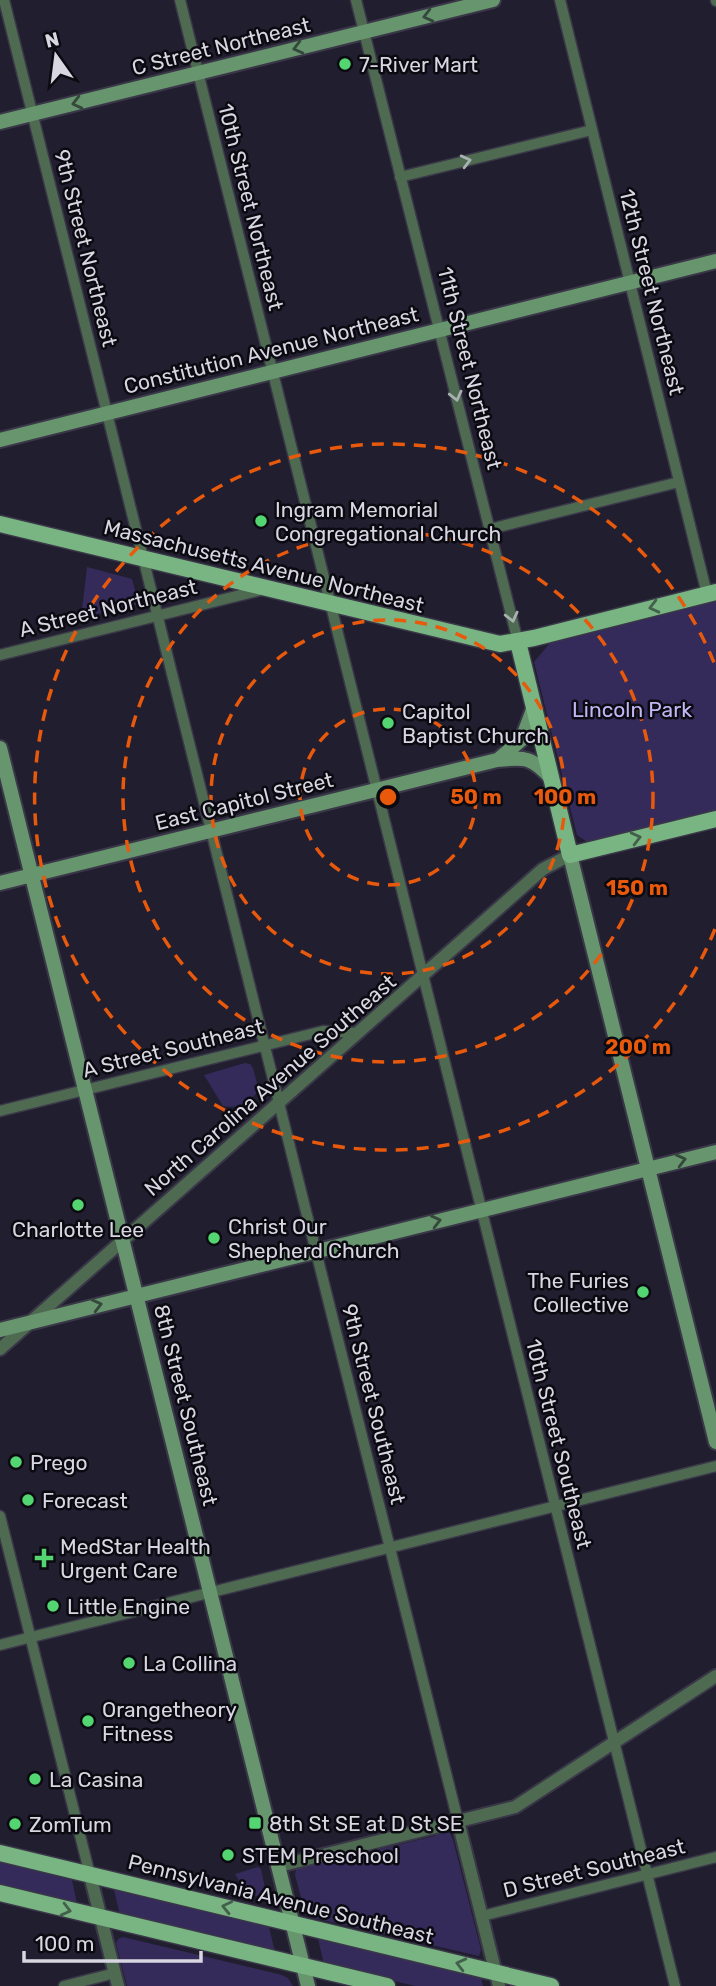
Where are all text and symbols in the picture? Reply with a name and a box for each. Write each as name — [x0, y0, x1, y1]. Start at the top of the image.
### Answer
one-way arrow — [422, 8, 434, 22]
street label: C Street Northeast — [129, 12, 313, 80]
north arrow — [21, 21, 91, 91]
text: N — [43, 27, 61, 53]
one-way arrow — [292, 40, 304, 55]
place label: 7-River Mart — [359, 52, 478, 77]
marker: 7-River Mart — [337, 56, 353, 72]
one-way arrow — [71, 95, 83, 109]
street label: 10th Street Northeast — [213, 101, 289, 313]
street label: 9th Street Northeast — [49, 147, 123, 349]
one-way arrow — [460, 155, 472, 169]
street label: 12th Street Northeast — [614, 187, 690, 397]
street label: 11th Street Northeast — [433, 264, 507, 472]
street label: Constitution Avenue Northeast — [121, 301, 421, 399]
one-way arrow — [448, 390, 462, 402]
place label: Ingram Memorial Congregational Church — [275, 497, 501, 546]
marker: Ingram Memorial Congregational Church — [253, 513, 269, 529]
street label: Massachusetts Avenue Northeast — [101, 514, 427, 618]
street label: A Street Northeast — [16, 574, 200, 642]
one-way arrow — [648, 599, 660, 613]
one-way arrow — [504, 611, 518, 623]
park label: Lincoln Park — [572, 697, 692, 722]
place label: Capitol Baptist Church — [402, 699, 549, 748]
marker: Capitol Baptist Church — [380, 715, 396, 731]
street label: East Capitol Street — [152, 767, 336, 835]
text: 50 m — [450, 784, 502, 809]
text: 100 m — [534, 784, 596, 809]
centre of rings — [376, 785, 400, 809]
one-way arrow — [630, 832, 642, 847]
text: 150 m — [606, 875, 668, 900]
street label: North Carolina Avenue Southeast — [139, 969, 401, 1201]
street label: A Street Southeast — [80, 1013, 266, 1083]
text: 200 m — [605, 1034, 671, 1059]
one-way arrow — [675, 1154, 687, 1168]
marker: Charlotte Lee — [70, 1197, 86, 1213]
place label: Christ Our Shepherd Church — [228, 1214, 400, 1263]
one-way arrow — [430, 1215, 442, 1229]
place label: Charlotte Lee — [12, 1217, 144, 1242]
marker: Christ Our Shepherd Church — [206, 1230, 222, 1246]
place label: The Furies Collective — [527, 1268, 629, 1317]
marker: The Furies Collective — [635, 1284, 651, 1300]
one-way arrow — [90, 1299, 102, 1313]
street label: 9th Street Southeast — [337, 1301, 411, 1507]
street label: 8th Street Southeast — [149, 1302, 223, 1508]
street label: 10th Street Southeast — [521, 1337, 597, 1551]
place label: Prego — [30, 1450, 88, 1475]
marker: Prego — [8, 1454, 24, 1470]
place label: Forecast — [42, 1488, 128, 1513]
marker: Forecast — [20, 1492, 36, 1508]
place label: MedStar Health Urgent Care — [60, 1534, 211, 1583]
marker: MedStar Health Urgent Care — [34, 1548, 54, 1568]
place label: Little Engine — [67, 1594, 190, 1619]
marker: Little Engine — [45, 1598, 61, 1614]
place label: La Collina — [143, 1651, 237, 1676]
marker: La Collina — [121, 1655, 137, 1671]
place label: Orangetheory Fitness — [102, 1697, 237, 1746]
marker: Orangetheory Fitness — [80, 1713, 96, 1729]
place label: La Casina — [49, 1767, 143, 1792]
marker: La Casina — [27, 1771, 43, 1787]
place label: 8th St SE at D St SE — [269, 1811, 463, 1836]
place label: ZomTum — [29, 1812, 112, 1837]
marker: 8th St SE at D St SE — [247, 1815, 263, 1831]
marker: ZomTum — [7, 1816, 23, 1832]
street label: D Street Southeast — [500, 1833, 688, 1903]
place label: STEM Preschool — [242, 1843, 399, 1868]
marker: STEM Preschool — [220, 1847, 236, 1863]
street label: Pennsylvania Avenue Southeast — [126, 1849, 436, 1949]
one-way arrow — [221, 1901, 233, 1915]
one-way arrow — [60, 1902, 72, 1916]
scale bar — [24, 1920, 201, 1964]
text: 100 m — [35, 1931, 94, 1956]
one-way arrow — [455, 1958, 467, 1972]

